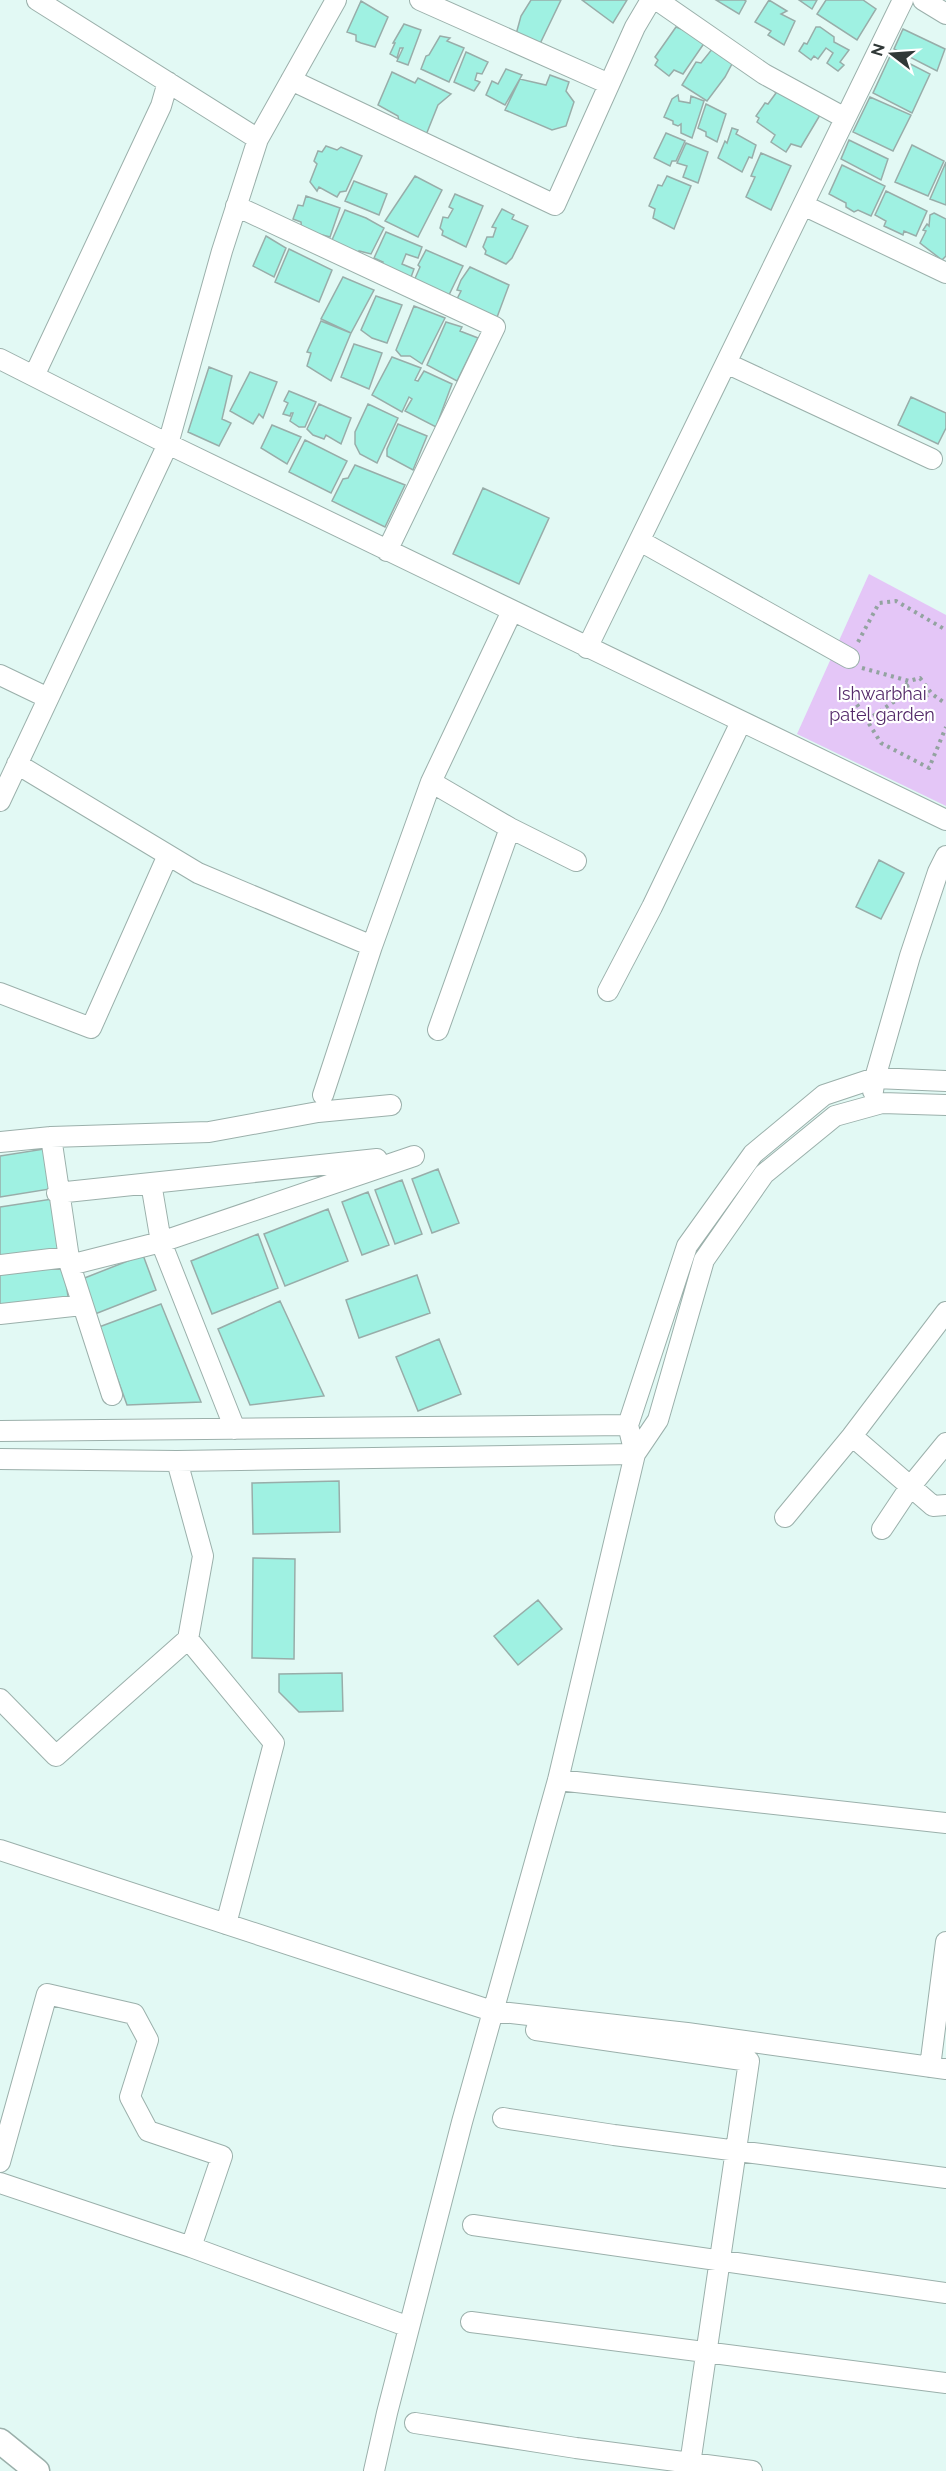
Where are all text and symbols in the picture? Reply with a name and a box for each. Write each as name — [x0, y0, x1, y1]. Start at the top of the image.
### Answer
north arrow — [862, 24, 922, 84]
text: N — [867, 41, 889, 58]
park label: Ishwarbhai patel garden — [829, 683, 935, 725]

